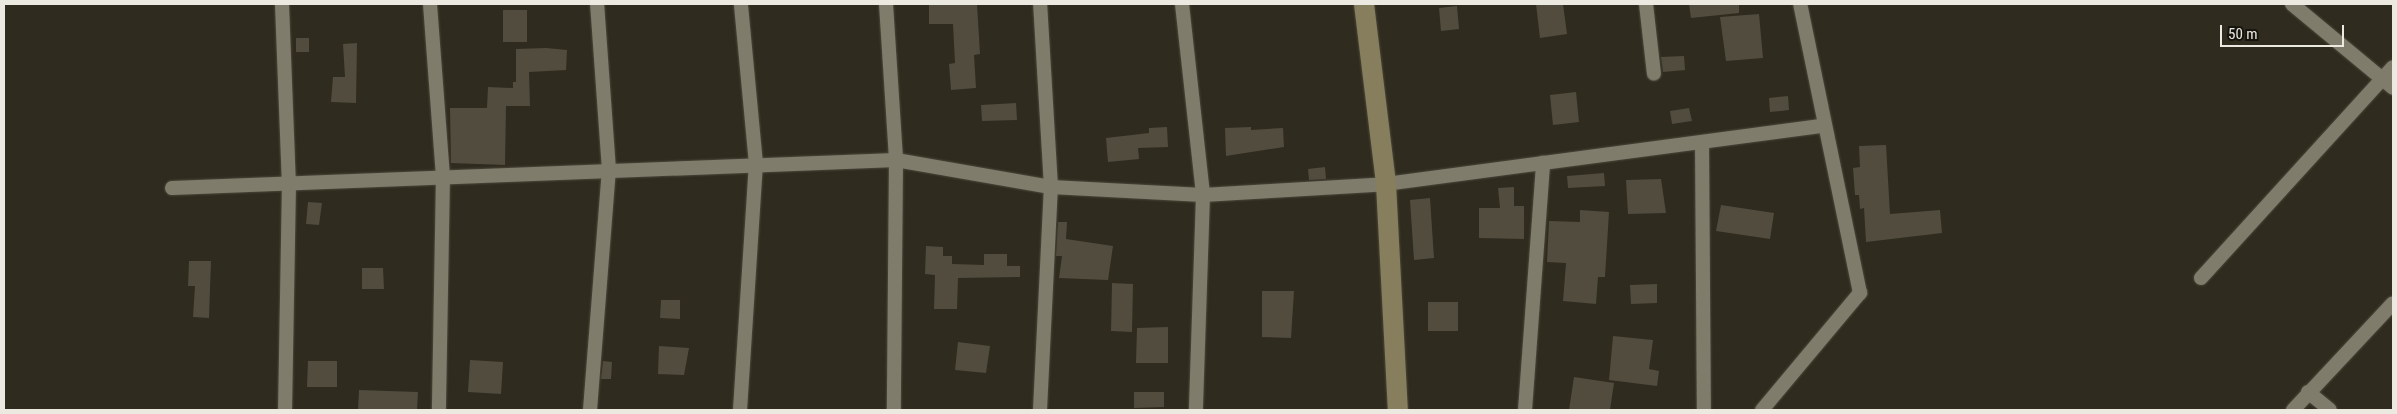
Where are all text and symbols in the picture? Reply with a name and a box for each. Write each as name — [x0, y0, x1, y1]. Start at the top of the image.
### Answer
scale bar — [2222, 15, 2346, 47]
text: 50 m — [2228, 25, 2258, 43]

